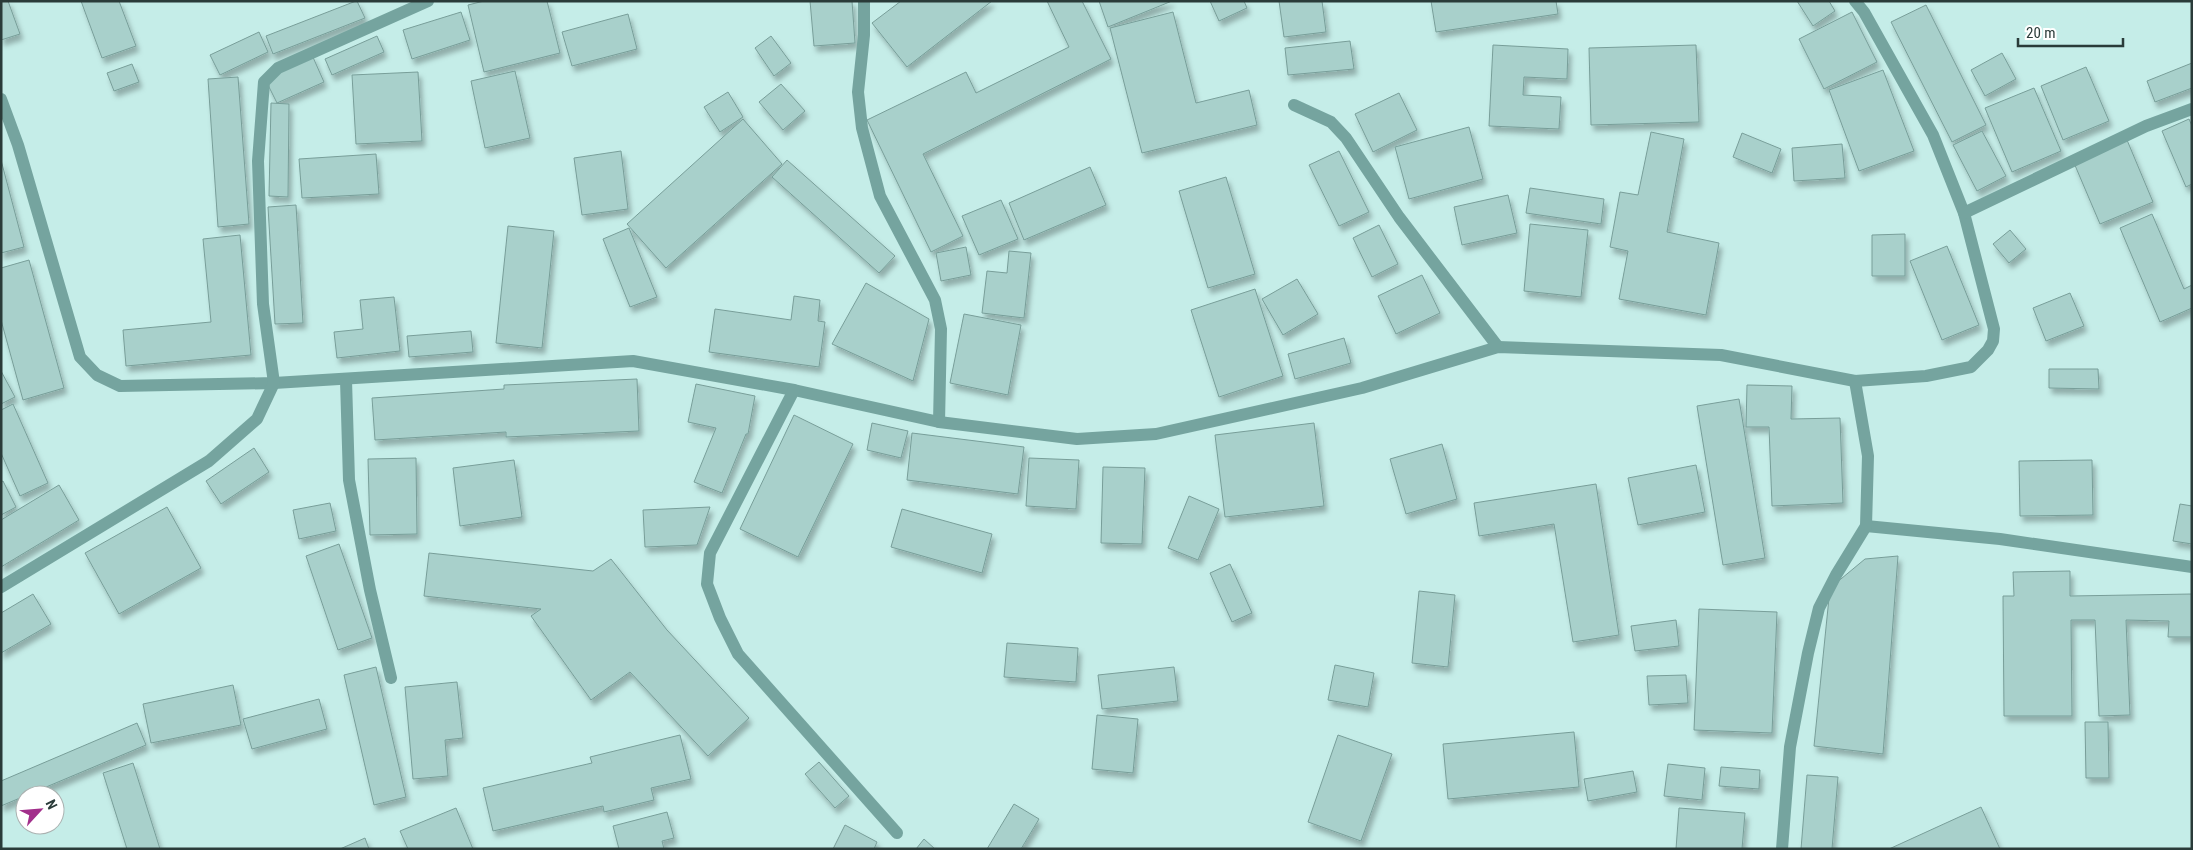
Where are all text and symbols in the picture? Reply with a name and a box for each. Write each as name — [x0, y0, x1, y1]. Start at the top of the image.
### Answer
scale bar — [2018, 15, 2123, 47]
text: 20 m — [2026, 24, 2056, 42]
north arrow — [15, 785, 65, 835]
text: N — [43, 797, 61, 812]

